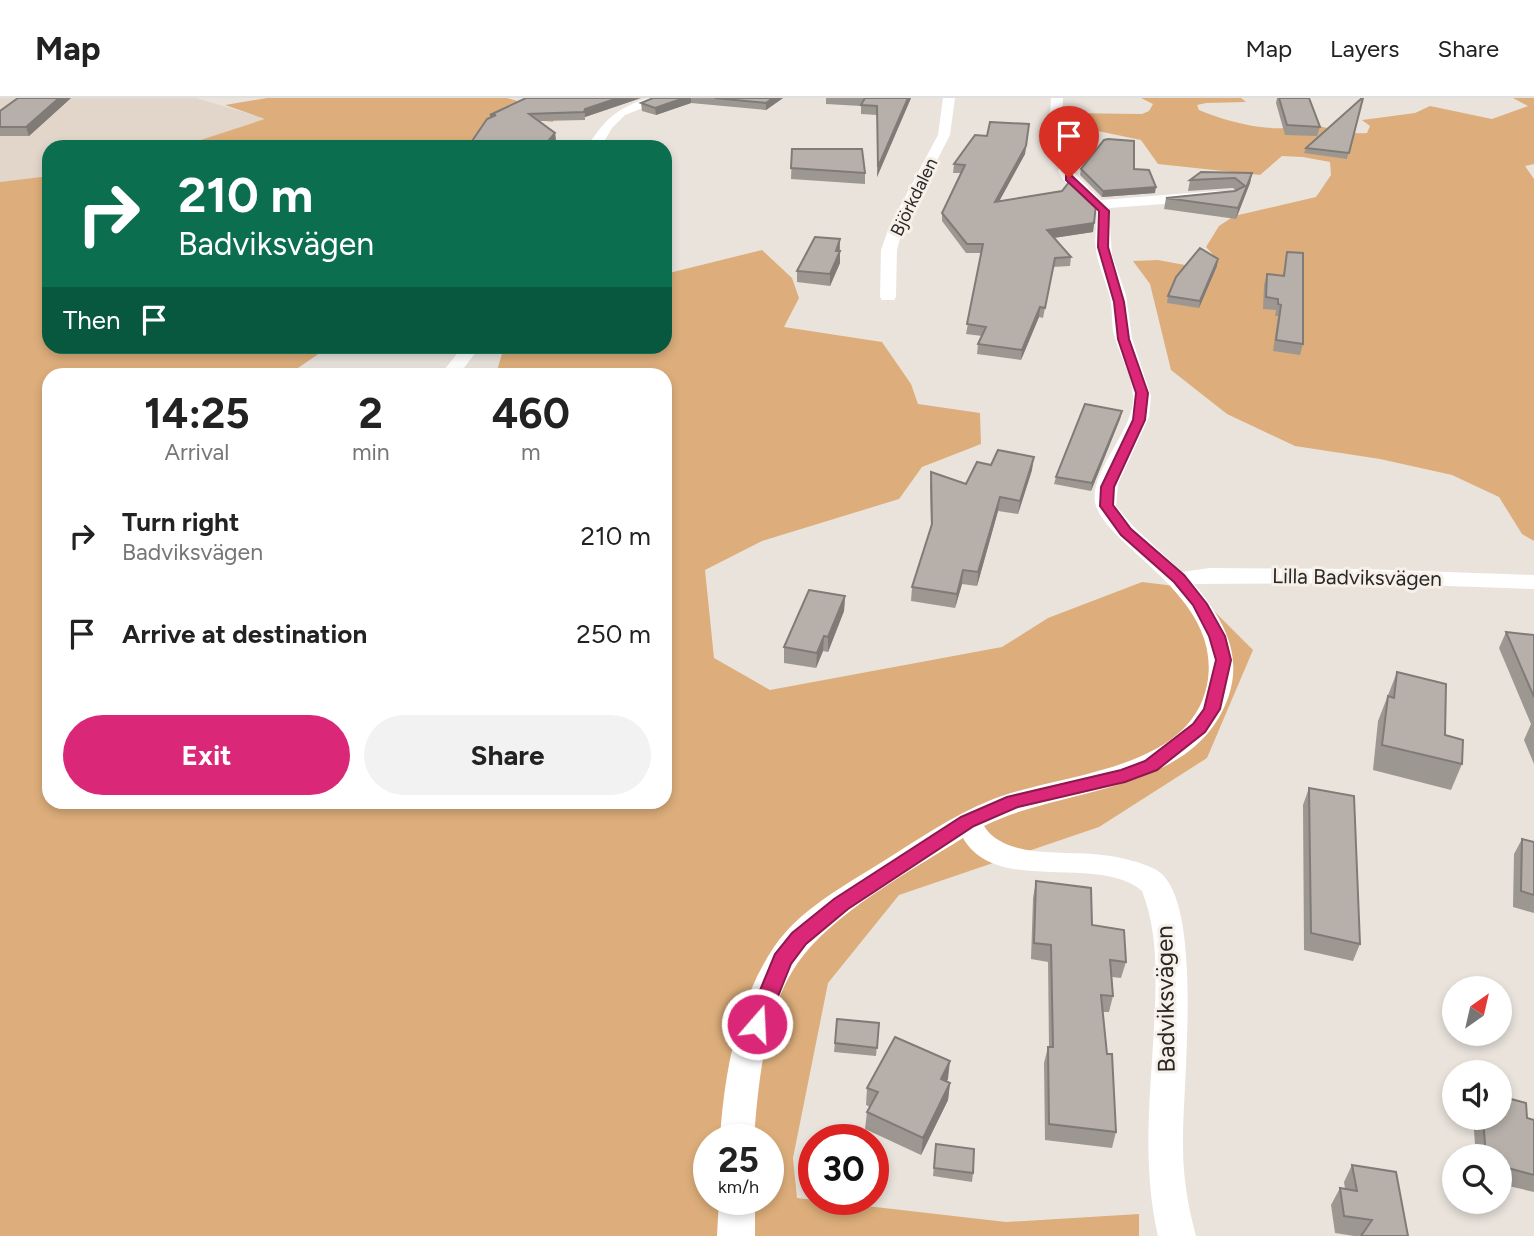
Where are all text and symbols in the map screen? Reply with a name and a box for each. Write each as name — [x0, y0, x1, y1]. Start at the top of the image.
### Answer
text: Map — [35, 29, 101, 68]
text: Map — [1245, 34, 1292, 63]
text: Layers — [1330, 34, 1399, 63]
text: Share — [1437, 34, 1499, 63]
pin — [1039, 106, 1099, 178]
icon: arrive — [1050, 117, 1088, 155]
street label: Björkdalen — [886, 154, 942, 240]
text: 210 m — [178, 165, 313, 224]
icon: right — [63, 168, 154, 259]
text: Badviksvägen — [178, 225, 374, 263]
icon: arrive — [135, 301, 173, 339]
text: Then — [63, 304, 121, 336]
text: 14:25 — [144, 388, 250, 439]
text: 2 — [359, 388, 383, 439]
text: 460 — [492, 388, 570, 439]
text: Arrival — [164, 438, 229, 466]
text: min — [352, 438, 390, 466]
text: m — [521, 438, 541, 466]
text: Turn right — [122, 506, 239, 538]
icon: right — [63, 517, 101, 555]
text: 210 m — [581, 520, 651, 552]
text: Badviksvägen — [122, 538, 263, 566]
street label: Lilla Badviksvägen — [1272, 563, 1442, 591]
icon: arrive — [63, 615, 101, 653]
text: Arrive at destination — [122, 618, 367, 650]
text: 250 m — [576, 618, 651, 650]
button: Exit — [63, 715, 350, 795]
button: Share — [364, 715, 651, 795]
street label: Badviksvägen — [1149, 925, 1181, 1073]
north arrow — [1442, 976, 1512, 1046]
map controls — [1442, 976, 1512, 1214]
position arrow — [720, 987, 794, 1061]
button: sound — [1442, 1060, 1512, 1130]
speed limit sign: 30 — [798, 1124, 889, 1215]
text: 25 — [718, 1139, 759, 1181]
button: search — [1442, 1144, 1512, 1214]
text: km/h — [718, 1176, 759, 1198]

